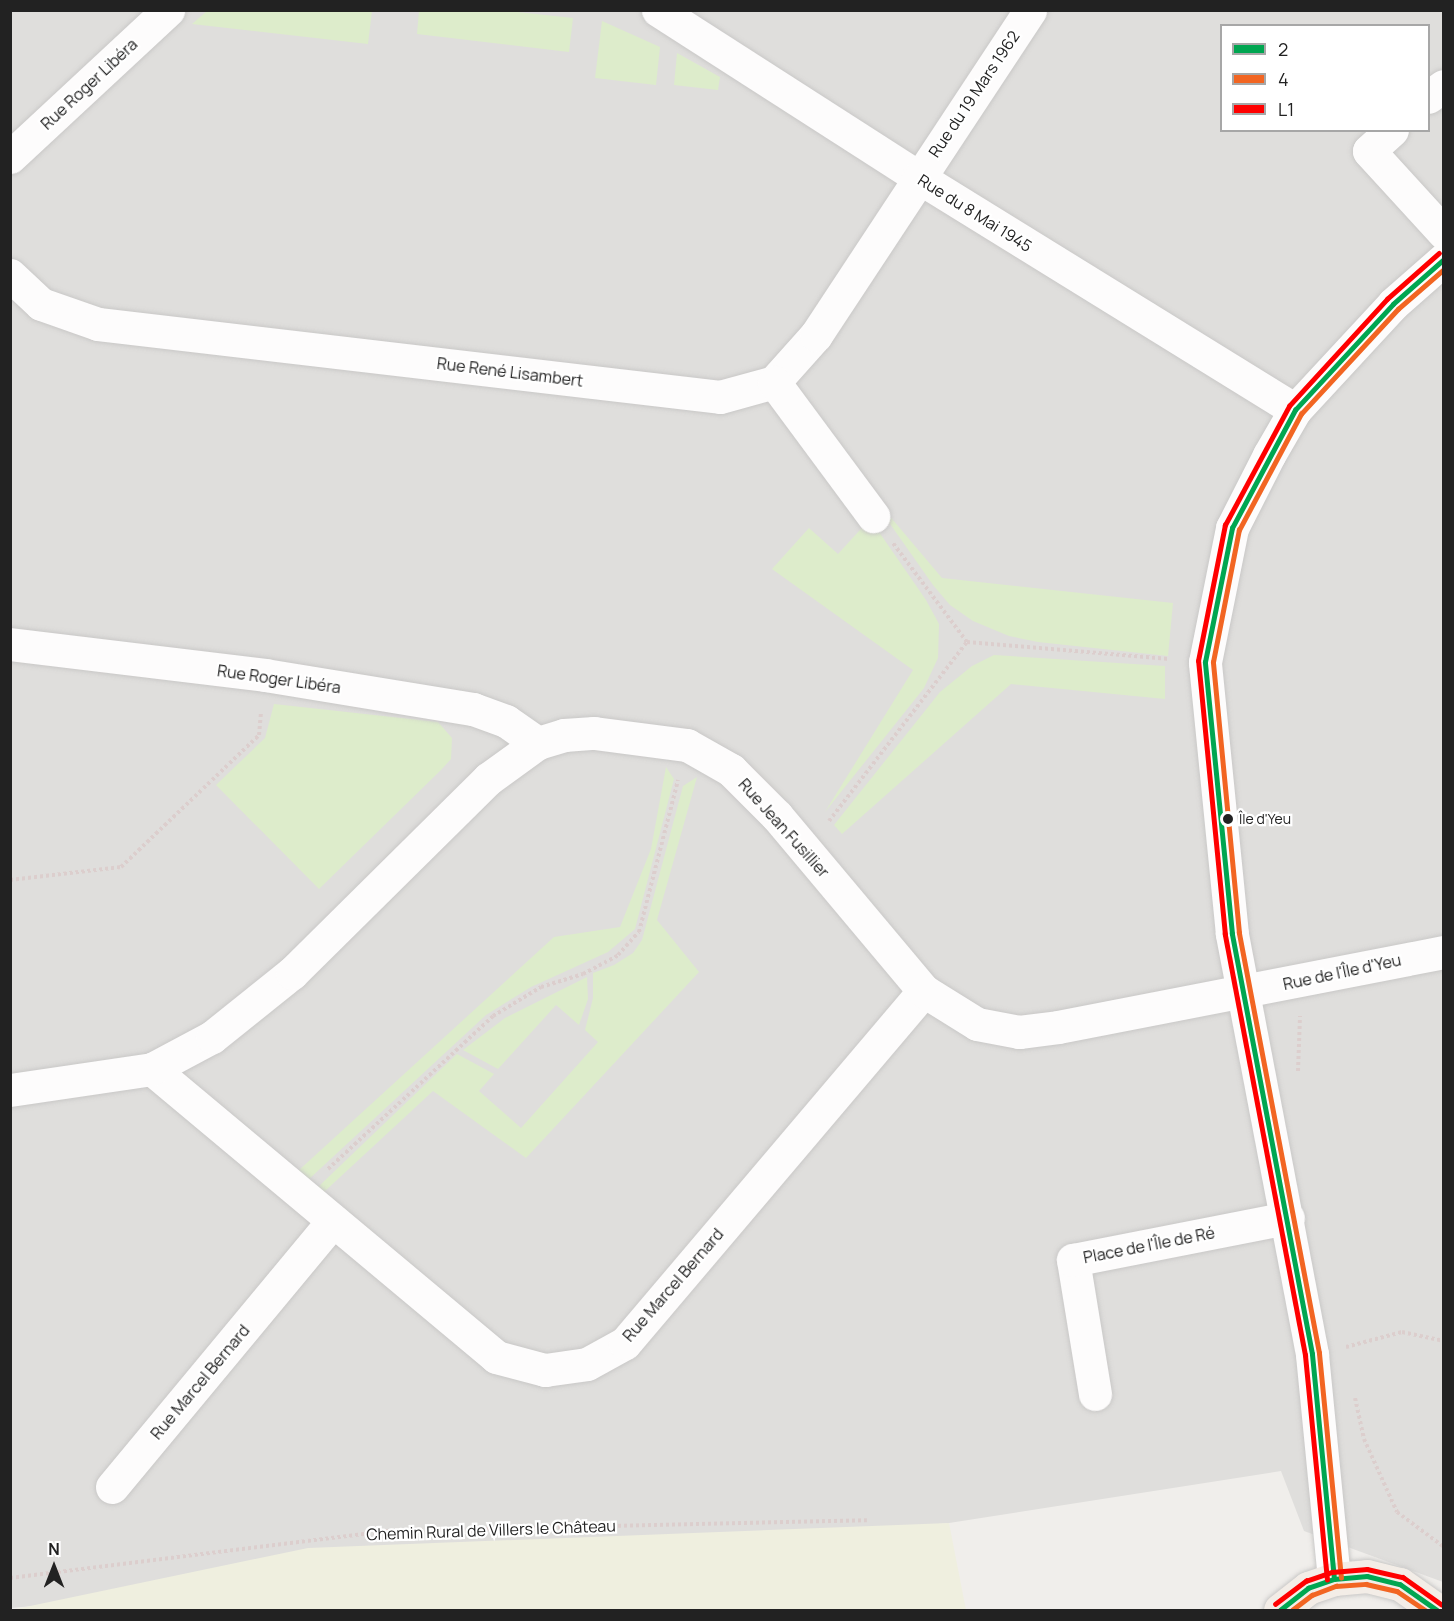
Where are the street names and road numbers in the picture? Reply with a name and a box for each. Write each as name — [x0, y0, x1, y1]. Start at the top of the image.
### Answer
street label: Rue du 19 Mars 1962 — [925, 27, 1023, 161]
street label: Rue Roger Libéra — [37, 35, 141, 133]
street label: Rue du 8 Mai 1945 — [914, 170, 1036, 256]
street label: Rue René Lisambert — [436, 354, 584, 390]
street label: Rue Roger Libéra — [216, 661, 342, 697]
street label: Rue Jean Fusillier — [735, 775, 833, 881]
street label: Rue de l'Île d'Yeu — [1281, 950, 1403, 994]
street label: Place de l'Île de Ré — [1082, 1223, 1216, 1267]
street label: Rue Marcel Bernard — [619, 1225, 727, 1345]
street label: Rue Marcel Bernard — [147, 1321, 253, 1443]
street label: Chemin Rural de Villers le Château — [366, 1516, 616, 1544]

